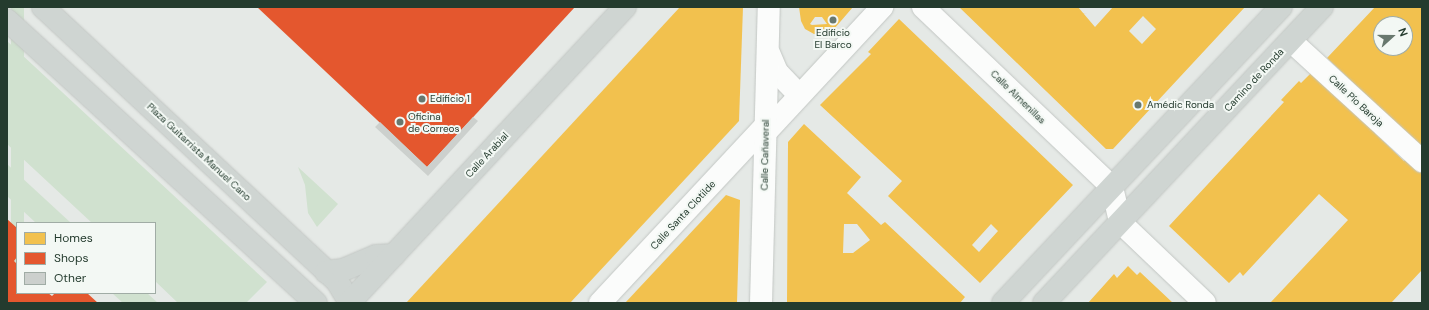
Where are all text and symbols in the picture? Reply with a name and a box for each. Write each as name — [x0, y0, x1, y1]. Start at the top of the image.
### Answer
marker: Edificio El Barco — [828, 15, 838, 25]
north arrow — [1373, 16, 1413, 56]
place label: Edificio El Barco — [814, 26, 852, 50]
text: N — [1395, 26, 1411, 38]
street label: Camino de Ronda — [1222, 46, 1286, 114]
street label: Calle Almenillas — [988, 68, 1048, 126]
street label: Calle Pío Baroja — [1326, 72, 1386, 130]
place label: Edificio 1 — [430, 93, 470, 105]
marker: Edificio 1 — [417, 94, 427, 104]
marker: Amédic Ronda — [1132, 99, 1144, 111]
place label: Amédic Ronda — [1147, 99, 1214, 111]
street label: Plaza Guitarrista Manuel Cano — [144, 101, 254, 203]
place label: Oficina de Correos — [408, 110, 460, 134]
marker: Oficina de Correos — [395, 117, 405, 127]
street label: Calle Cañaveral — [758, 119, 772, 191]
street label: Calle Arabial — [463, 130, 511, 180]
street label: Calle Santa Clotilde — [648, 178, 718, 252]
legend — [16, 222, 156, 294]
text: Homes — [54, 230, 93, 246]
text: Shops — [54, 250, 89, 266]
text: Other — [54, 270, 86, 286]

